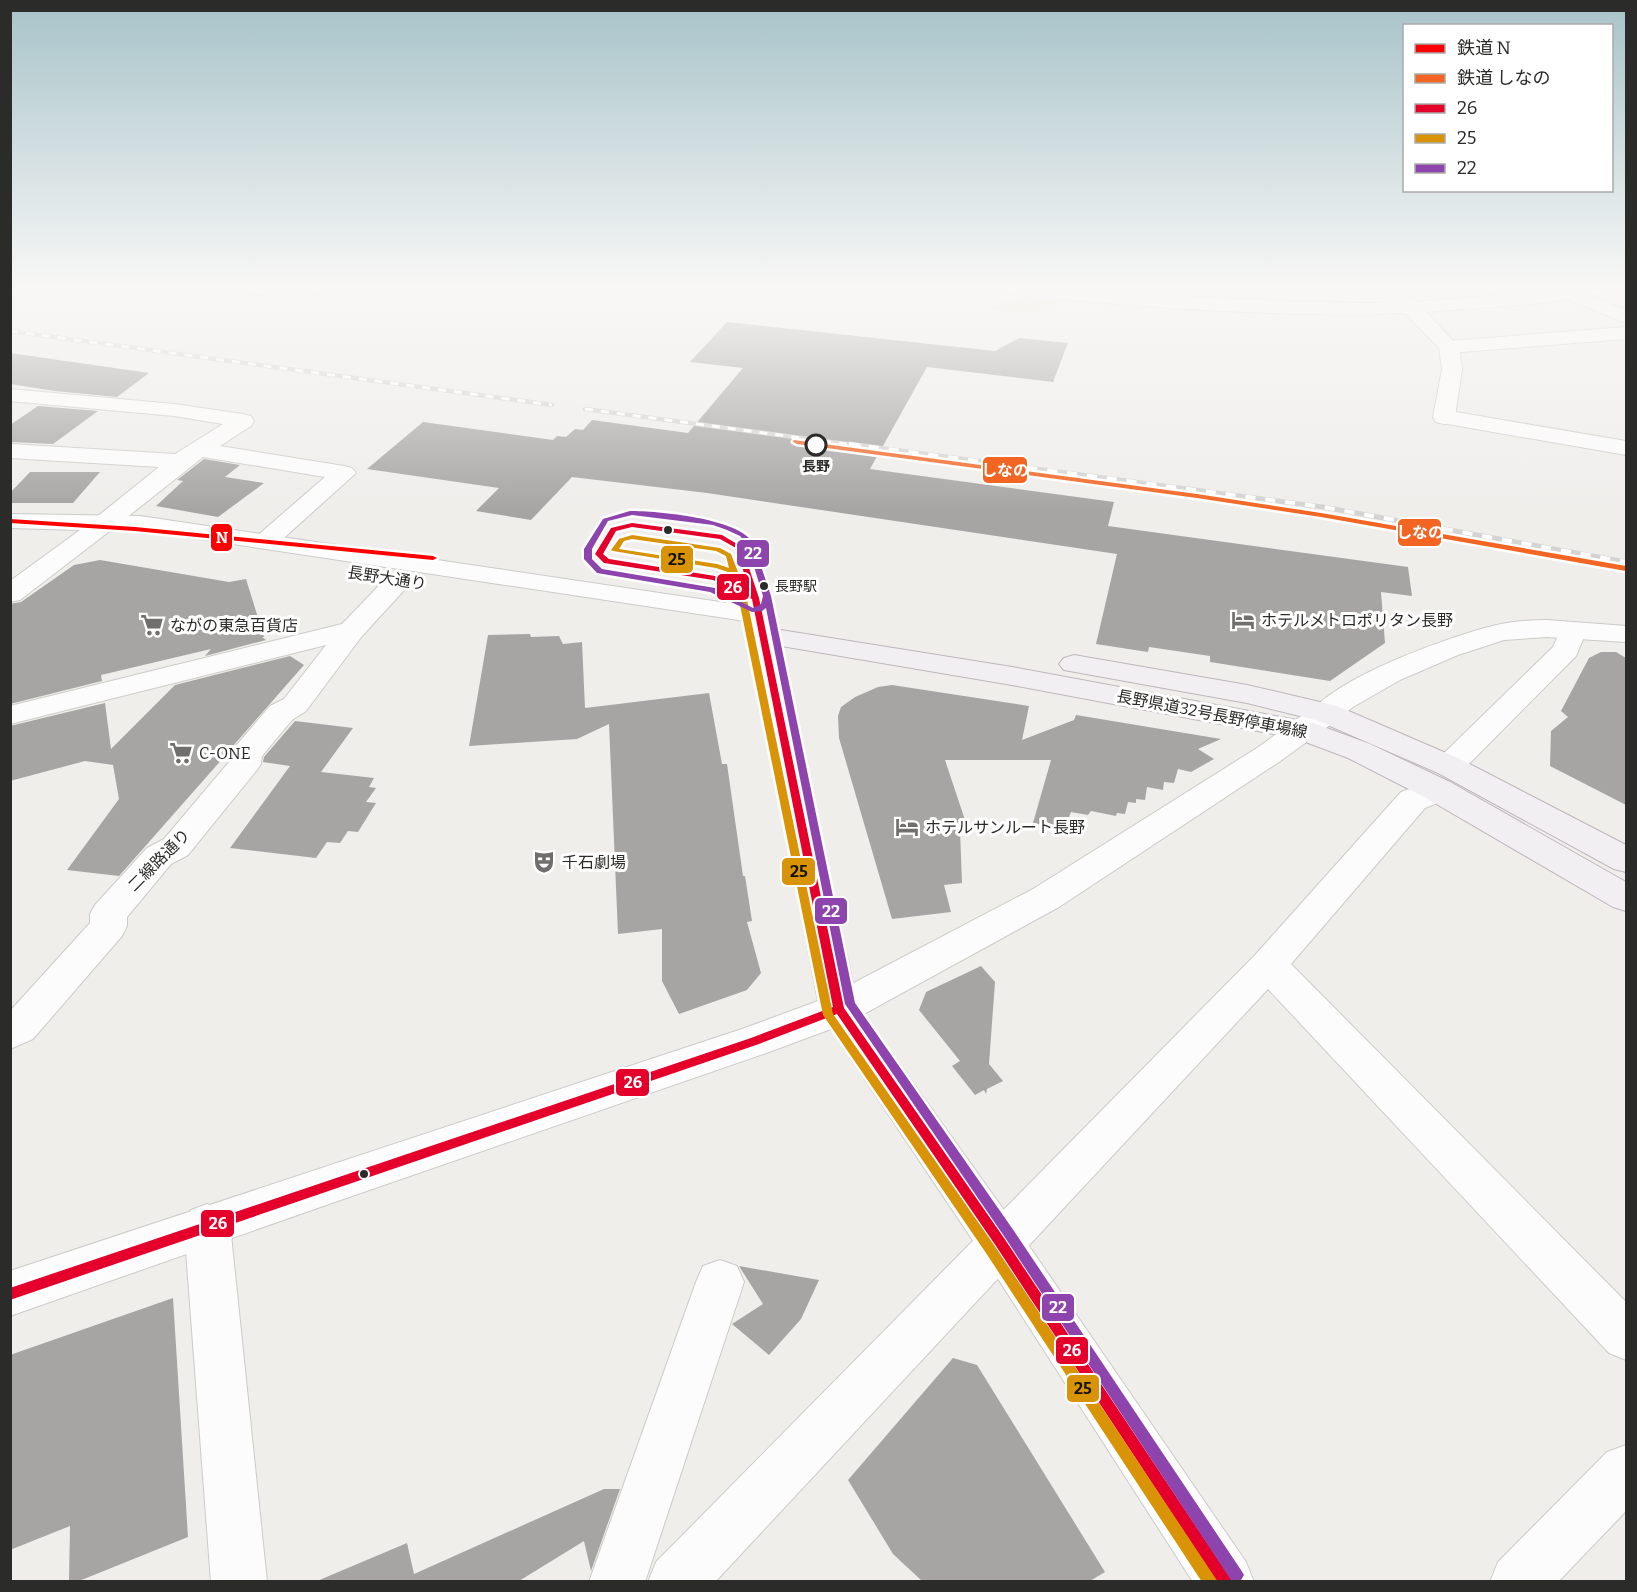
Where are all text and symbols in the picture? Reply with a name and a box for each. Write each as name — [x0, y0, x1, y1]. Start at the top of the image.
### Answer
legend — [1403, 24, 1613, 192]
text: 鉄道 N — [1457, 37, 1511, 59]
text: 鉄道 しなの — [1457, 67, 1551, 89]
text: 26 — [1457, 97, 1477, 119]
text: 25 — [1457, 127, 1476, 149]
text: 22 — [1457, 157, 1477, 179]
marker: 長野 — [805, 434, 827, 456]
line badge: しなの — [982, 456, 1028, 484]
place label: 長野 — [802, 458, 830, 475]
text: しなの — [981, 461, 1029, 480]
line badge: しなの — [1397, 518, 1442, 547]
line badge: N — [210, 523, 233, 552]
text: しなの — [1396, 523, 1444, 542]
unlabelled marker — [662, 524, 674, 536]
text: N — [216, 528, 228, 547]
line badge: 22 — [736, 539, 770, 568]
text: 22 — [744, 544, 762, 563]
line badge: 25 — [660, 545, 694, 574]
text: 25 — [668, 550, 686, 569]
street label: 長野大通り — [346, 562, 428, 594]
line badge: 26 — [716, 573, 750, 601]
text: 26 — [724, 578, 743, 597]
place label: 長野駅 — [775, 578, 817, 595]
marker: 長野駅 — [758, 580, 770, 592]
hotel icon: ホテルメトロポリタン長野 — [1230, 607, 1256, 633]
place label: ホテルメトロポリタン長野 — [1261, 611, 1453, 630]
supermarket icon: ながの東急百貨店 — [139, 612, 165, 638]
place label: ながの東急百貨店 — [170, 616, 298, 635]
street label: 長野県道32号長野停車場線 — [1115, 686, 1309, 742]
supermarket icon: C-ONE — [168, 740, 194, 766]
place label: C-ONE — [199, 744, 251, 763]
hotel icon: ホテルサンルート長野 — [894, 814, 920, 840]
place label: ホテルサンルート長野 — [925, 818, 1085, 837]
street label: 二線路通り — [124, 825, 194, 895]
theatre icon: 千石劇場 — [531, 849, 557, 875]
place label: 千石劇場 — [562, 853, 626, 872]
line badge: 25 — [781, 857, 816, 886]
text: 25 — [790, 862, 808, 881]
line badge: 22 — [814, 897, 848, 925]
text: 22 — [822, 902, 840, 921]
line badge: 26 — [615, 1068, 650, 1097]
text: 26 — [624, 1073, 643, 1092]
unlabelled marker — [358, 1168, 370, 1180]
line badge: 26 — [200, 1209, 235, 1238]
text: 26 — [209, 1214, 228, 1233]
line badge: 22 — [1041, 1293, 1075, 1322]
text: 22 — [1049, 1298, 1067, 1317]
line badge: 26 — [1055, 1336, 1089, 1365]
text: 26 — [1063, 1341, 1082, 1360]
line badge: 25 — [1066, 1374, 1100, 1403]
text: 25 — [1074, 1379, 1092, 1398]

